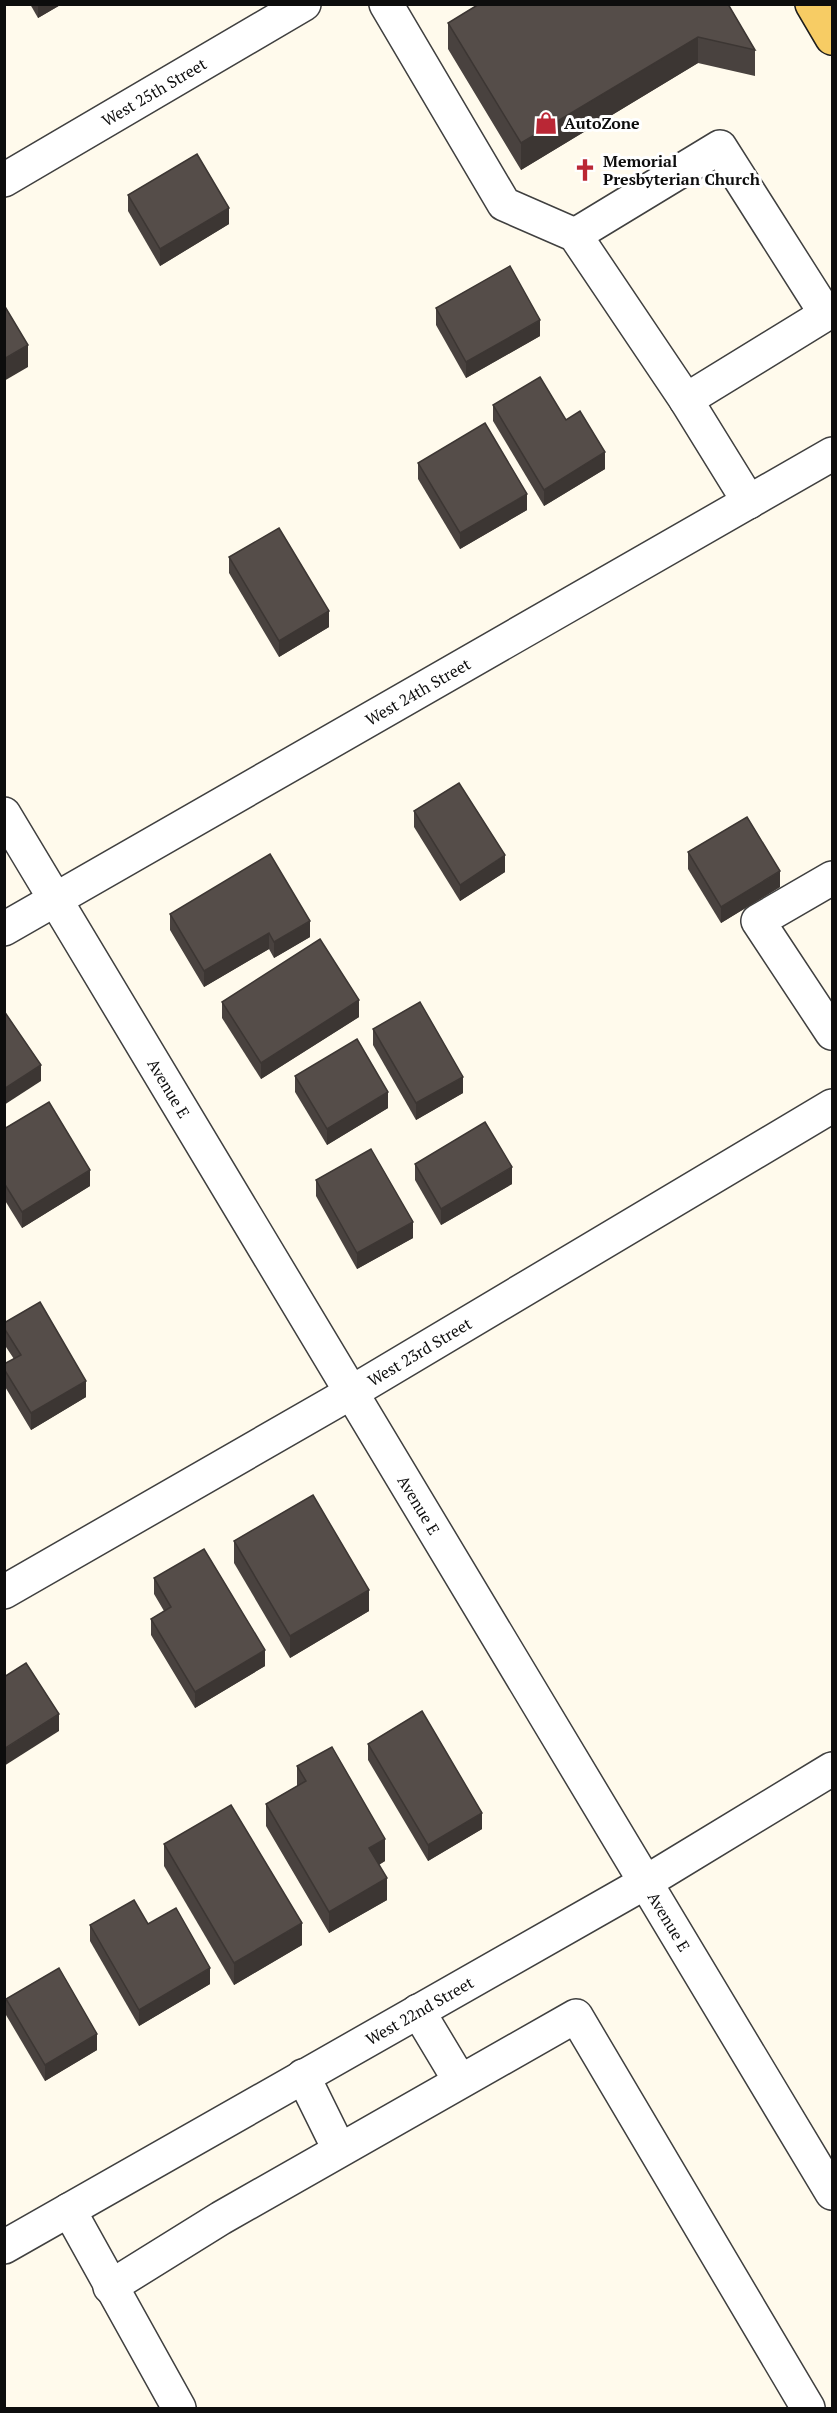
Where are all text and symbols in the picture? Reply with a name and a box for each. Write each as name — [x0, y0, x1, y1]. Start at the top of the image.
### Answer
street label: West 25th Street — [98, 53, 210, 131]
shop icon: AutoZone — [533, 110, 559, 136]
place label: AutoZone — [564, 112, 640, 134]
place label: Memorial Presbyterian Church — [603, 150, 761, 190]
church icon: Memorial Presbyterian Church — [572, 157, 598, 183]
street label: West 24th Street — [361, 653, 474, 730]
street label: Avenue E — [142, 1055, 195, 1122]
street label: West 23rd Street — [363, 1312, 476, 1391]
street label: Avenue E — [393, 1471, 445, 1539]
street label: Avenue E — [643, 1888, 695, 1955]
street label: West 22nd Street — [362, 1971, 478, 2050]

